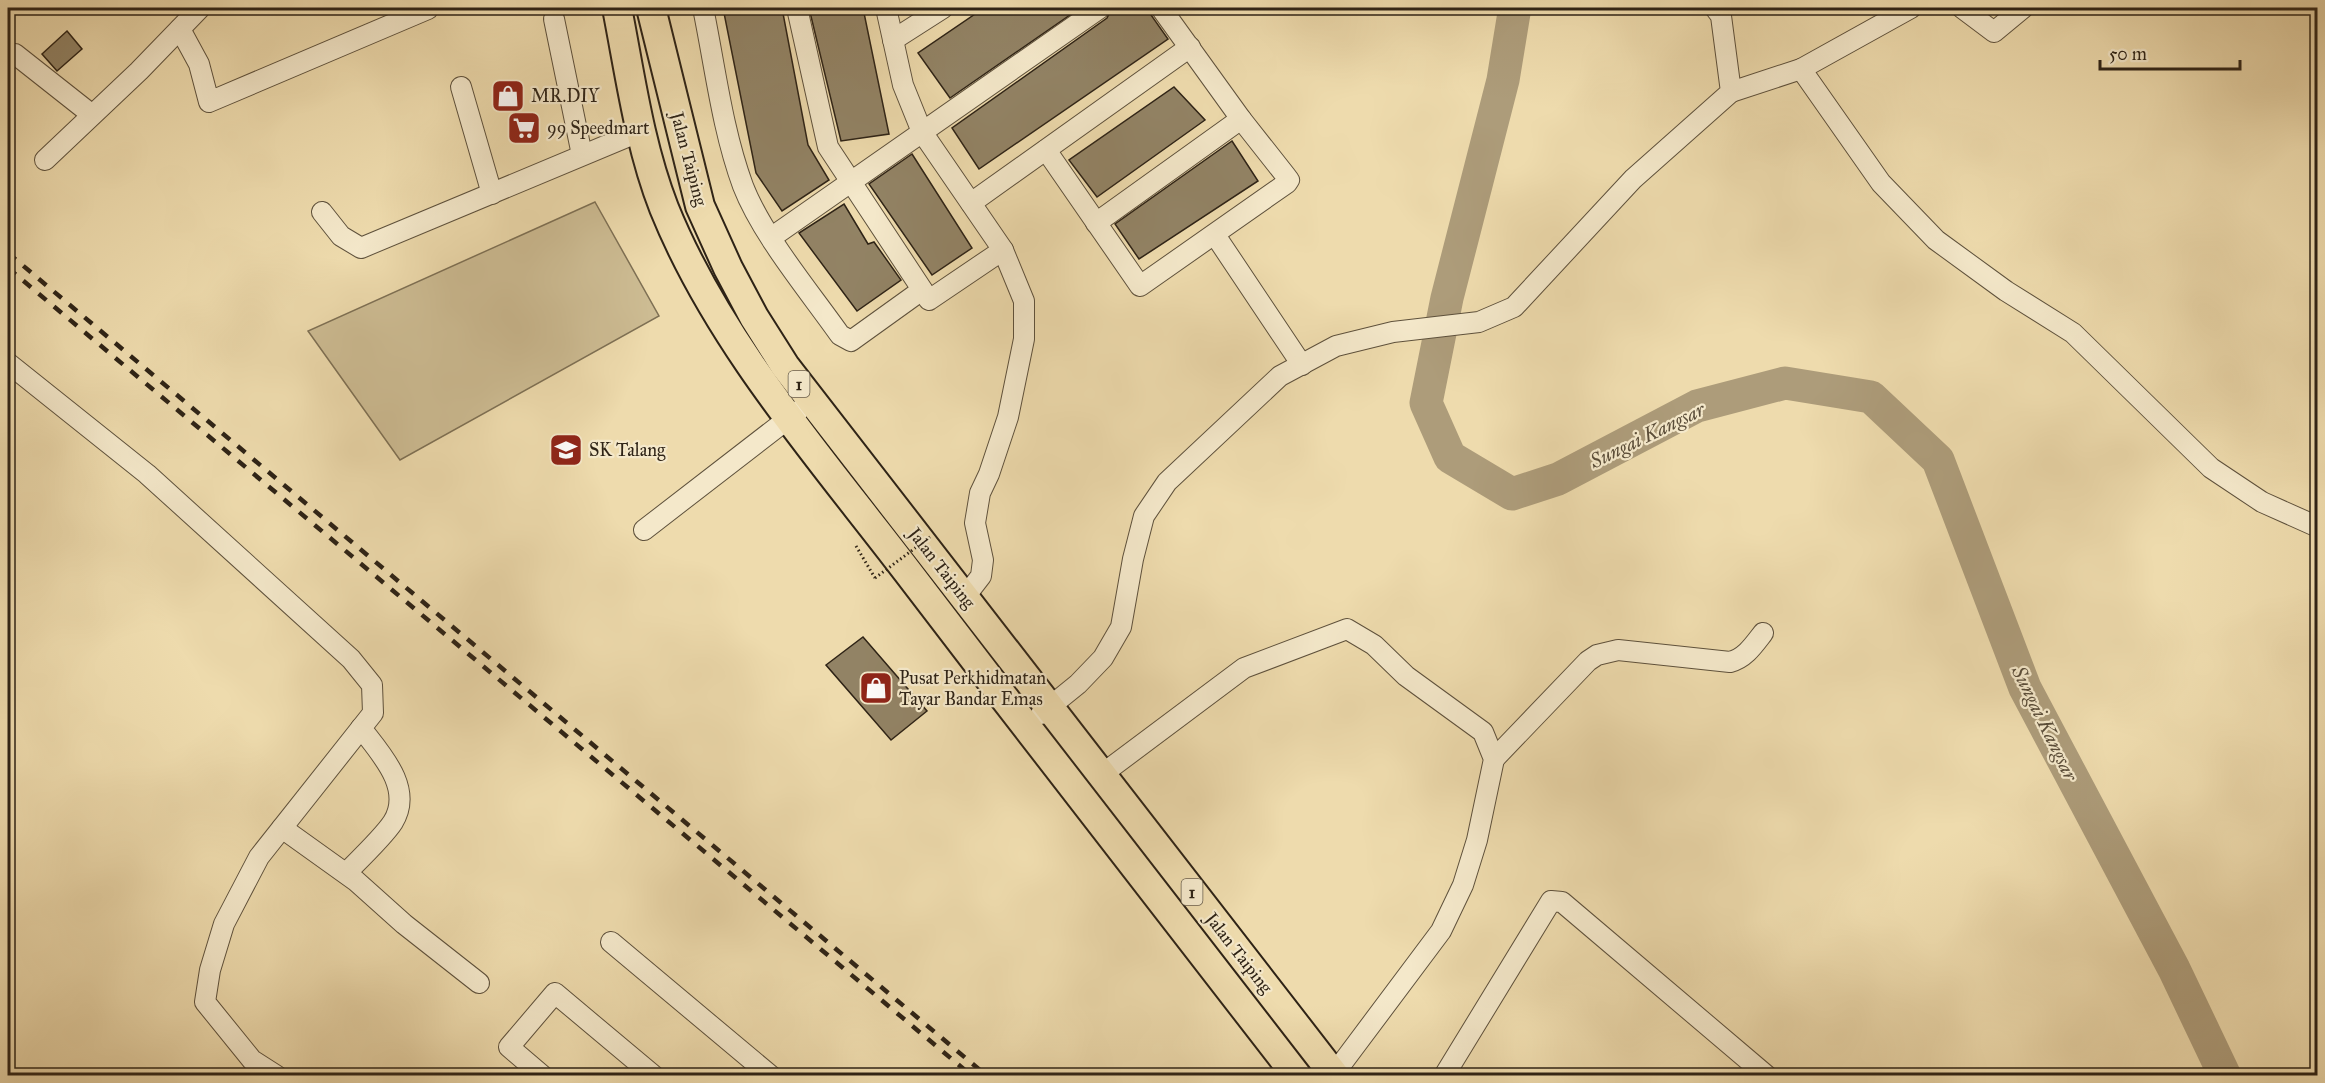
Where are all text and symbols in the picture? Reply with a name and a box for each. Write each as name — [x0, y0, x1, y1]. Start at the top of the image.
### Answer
scale bar — [2100, 33, 2240, 71]
text: 50 m — [2109, 43, 2147, 65]
shop icon: MR.DIY — [490, 78, 526, 114]
place label: MR.DIY — [531, 85, 600, 107]
street label: Jalan Taiping — [664, 108, 712, 209]
supermarket icon: 99 Speedmart — [506, 110, 542, 146]
place label: 99 Speedmart — [547, 117, 650, 139]
road number: 1 — [788, 371, 810, 397]
water label: Sungai Kangsar — [1585, 396, 1710, 474]
school or university icon: SK Talang — [548, 432, 584, 468]
place label: SK Talang — [589, 439, 666, 462]
street label: Jalan Taiping — [902, 522, 981, 614]
water label: Sungai Kangsar — [2006, 661, 2084, 786]
place label: Pusat Perkhidmatan Tayar Bandar Emas — [899, 667, 1046, 710]
shop icon: Pusat Perkhidmatan Tayar Bandar Emas — [858, 670, 894, 706]
road number: 1 — [1182, 879, 1202, 905]
street label: Jalan Taiping — [1199, 907, 1278, 999]

